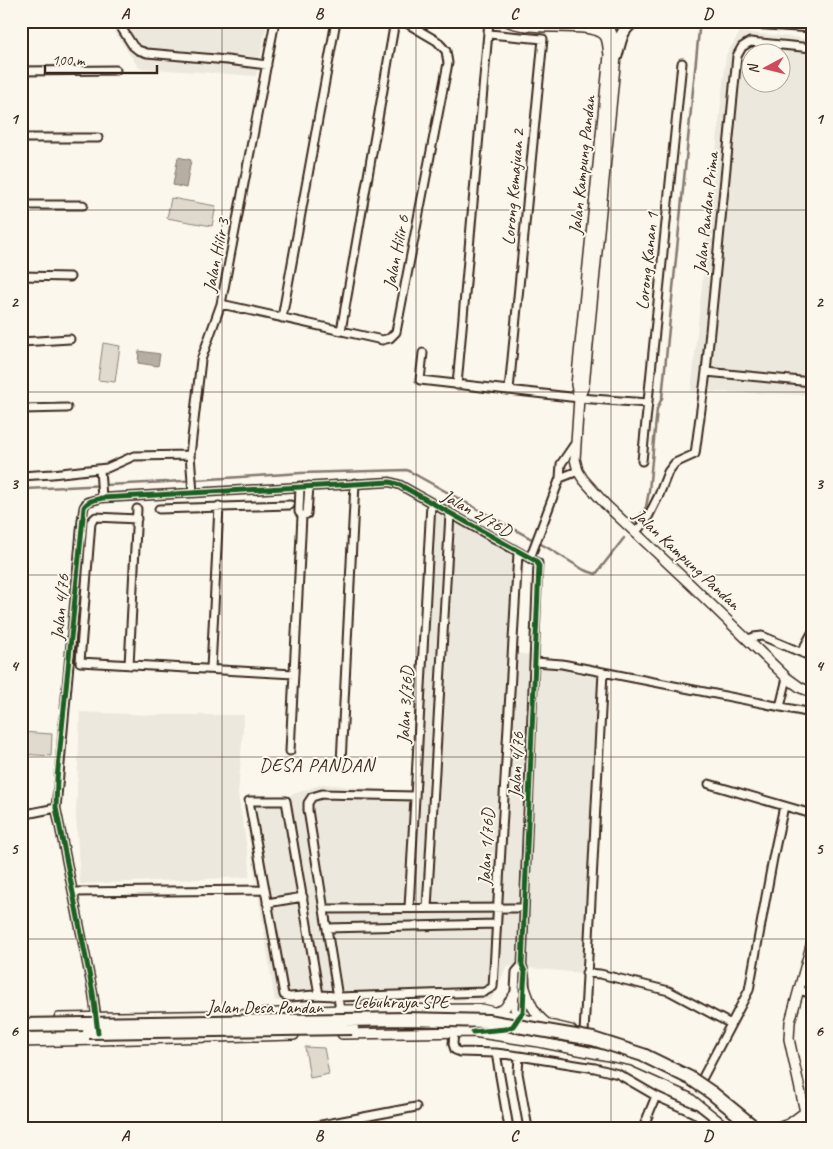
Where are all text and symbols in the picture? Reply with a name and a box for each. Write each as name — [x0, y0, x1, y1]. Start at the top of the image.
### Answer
text: A — [121, 4, 131, 24]
text: B — [315, 4, 325, 24]
text: C — [510, 4, 520, 24]
text: D — [703, 4, 714, 24]
scale bar — [45, 42, 158, 74]
north arrow — [740, 42, 790, 92]
text: 100 m — [52, 51, 86, 70]
text: N — [744, 62, 763, 75]
street label: Jalan Kampung Pandan — [564, 94, 600, 236]
text: 1 — [10, 109, 19, 129]
text: 1 — [815, 109, 824, 129]
street label: Lorong Kemajuan 2 — [497, 126, 529, 246]
street label: Jalan Pandan Prima — [689, 150, 723, 276]
street label: Lorong Kanan 1 — [631, 210, 663, 311]
street label: Jalan Hilir 6 — [378, 212, 414, 292]
street label: Jalan Hilir 3 — [198, 214, 234, 295]
text: 2 — [10, 292, 19, 312]
text: 2 — [815, 292, 824, 312]
text: 3 — [10, 474, 19, 494]
text: 3 — [815, 474, 824, 494]
street label: Jalan 2/76D — [437, 484, 517, 542]
street label: Jalan Kampung Pandan — [628, 503, 746, 615]
street label: Jalan 4/76 — [46, 572, 74, 642]
text: 4 — [10, 656, 19, 676]
text: 4 — [815, 656, 824, 676]
street label: Jalan 3/76D — [392, 665, 418, 745]
street label: Jalan 4/76 — [503, 730, 529, 800]
district label: DESA PANDAN — [259, 753, 376, 777]
street label: Jalan 1/76D — [473, 807, 499, 887]
text: 5 — [11, 839, 20, 859]
text: 5 — [816, 839, 825, 859]
street label: Lebuhraya SPE — [354, 991, 451, 1013]
street label: Jalan Desa Pandan — [206, 996, 324, 1018]
text: 6 — [10, 1021, 19, 1041]
text: 6 — [815, 1021, 824, 1041]
text: A — [121, 1126, 131, 1146]
text: B — [315, 1126, 325, 1146]
text: C — [510, 1126, 520, 1146]
text: D — [703, 1126, 714, 1146]

